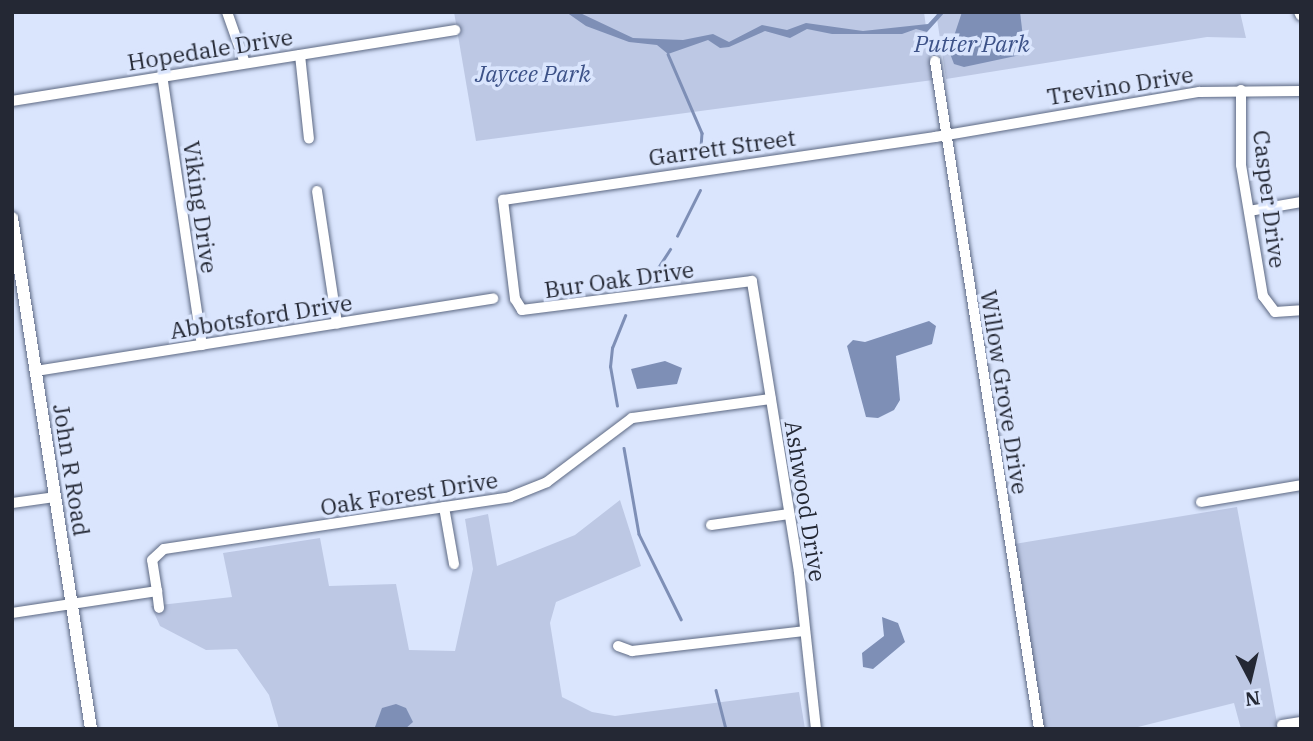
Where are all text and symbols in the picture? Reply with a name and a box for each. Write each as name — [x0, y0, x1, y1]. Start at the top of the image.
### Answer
street label: Hopedale Drive — [125, 22, 295, 76]
park label: Putter Park — [914, 29, 1030, 57]
park label: Jaycee Park — [475, 59, 591, 87]
street label: Trevino Drive — [1045, 60, 1195, 110]
street label: Garrett Street — [647, 123, 797, 171]
street label: Casper Drive — [1248, 128, 1292, 270]
street label: Viking Drive — [178, 139, 224, 275]
street label: Bur Oak Drive — [542, 255, 696, 303]
street label: Abbotsford Drive — [168, 288, 354, 344]
street label: Willow Grove Drive — [975, 288, 1035, 496]
street label: John R Road — [48, 402, 96, 538]
street label: Ashwood Drive — [780, 419, 832, 583]
street label: Oak Forest Drive — [318, 465, 500, 521]
north arrow — [1215, 643, 1285, 713]
text: N — [1244, 686, 1261, 712]

